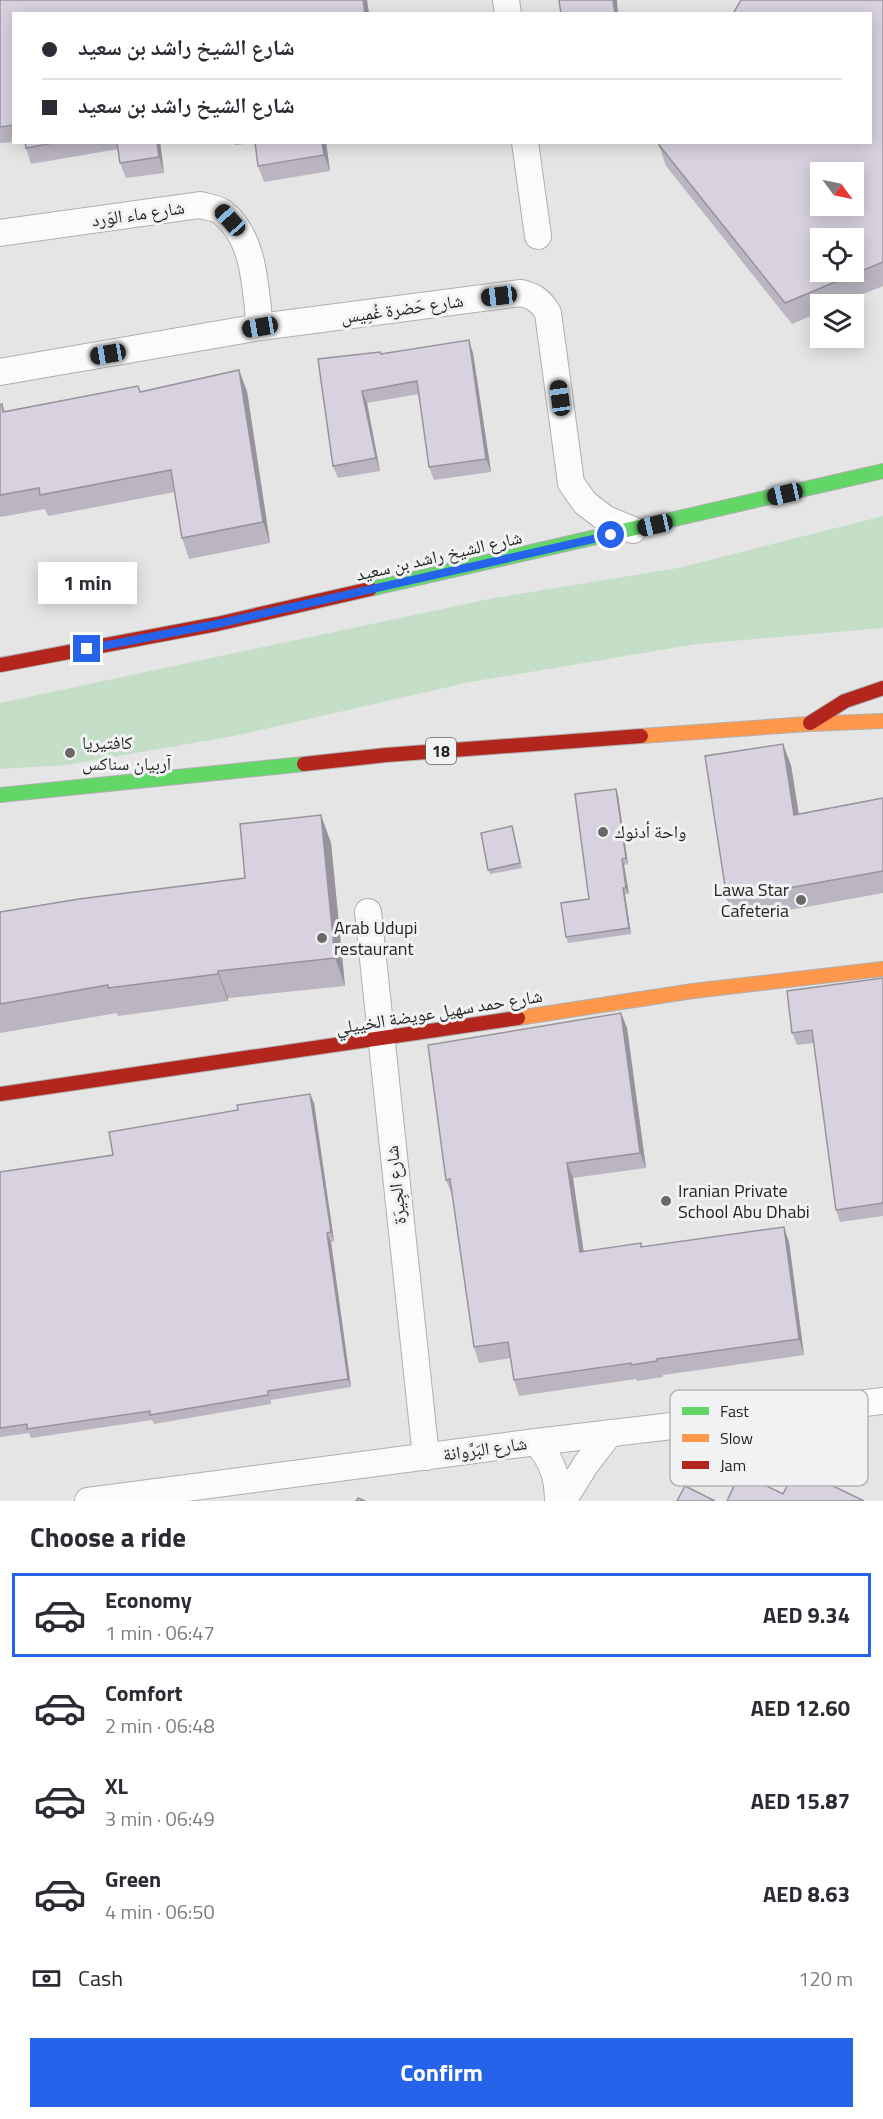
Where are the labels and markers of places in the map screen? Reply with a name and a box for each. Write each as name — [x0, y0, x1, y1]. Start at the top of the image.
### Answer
place label: كافتيريا آربيان سناكس — [82, 729, 172, 777]
marker: كافتيريا آربيان سناكس — [63, 746, 77, 760]
place label: واحة أدنوك — [615, 818, 686, 845]
marker: واحة أدنوك — [596, 825, 610, 839]
place label: Lawa Star Cafeteria — [714, 876, 789, 924]
marker: Lawa Star Cafeteria — [794, 893, 808, 907]
place label: Arab Udupi restaurant — [334, 914, 417, 962]
marker: Arab Udupi restaurant — [315, 931, 329, 945]
place label: Iranian Private School Abu Dhabi — [678, 1177, 810, 1225]
marker: Iranian Private School Abu Dhabi — [659, 1194, 673, 1208]

